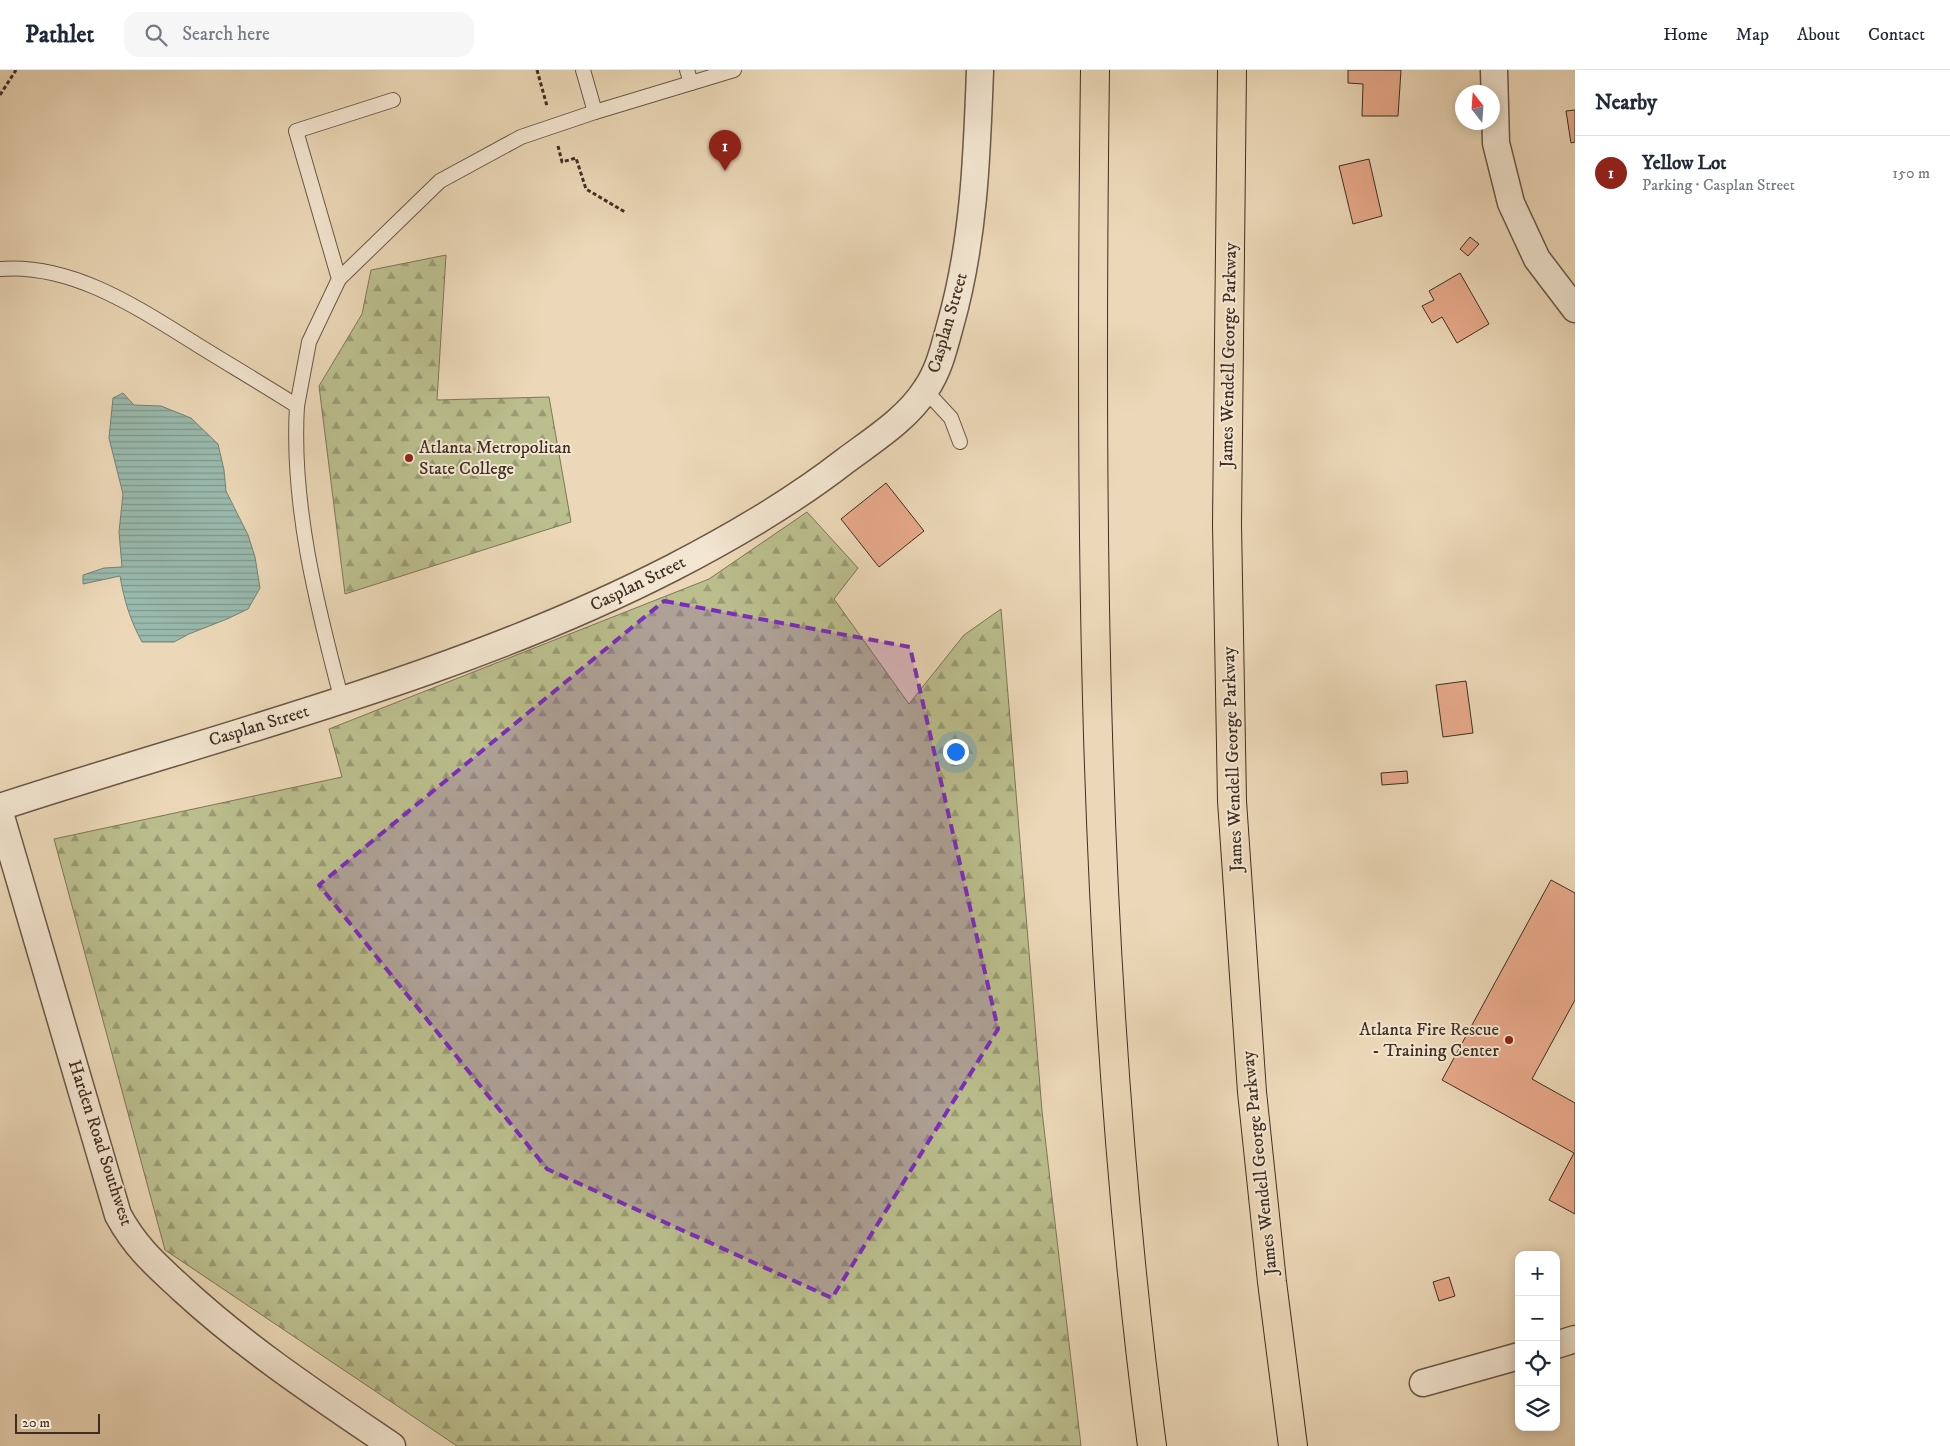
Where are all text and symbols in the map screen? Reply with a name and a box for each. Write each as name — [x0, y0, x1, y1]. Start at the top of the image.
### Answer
search box — [124, 12, 474, 57]
text: Pathlet — [25, 20, 94, 50]
icon: search — [142, 21, 170, 49]
text: Search here — [182, 23, 270, 46]
text: Home — [1663, 24, 1708, 46]
text: Map — [1736, 24, 1769, 46]
text: About — [1797, 24, 1840, 46]
text: Contact — [1868, 24, 1925, 46]
north arrow — [1455, 85, 1500, 130]
text: Nearby — [1595, 90, 1657, 116]
pin: 1 — [709, 130, 741, 171]
text: Yellow Lot — [1642, 152, 1726, 175]
text: 1 — [1608, 163, 1614, 183]
text: 150 m — [1892, 163, 1930, 183]
text: Parking · Casplan Street — [1642, 175, 1795, 195]
street label: James Wendell George Parkway — [1216, 242, 1242, 470]
street label: Casplan Street — [923, 270, 973, 376]
place label: Atlanta Metropolitan State College — [419, 437, 572, 480]
marker: Atlanta Metropolitan State College — [403, 452, 415, 464]
street label: Casplan Street — [587, 551, 690, 617]
street label: James Wendell George Parkway — [1218, 645, 1248, 874]
street label: Casplan Street — [206, 700, 312, 752]
your location — [943, 739, 969, 765]
place label: Atlanta Fire Rescue - Training Center — [1359, 1019, 1499, 1062]
marker: Atlanta Fire Rescue - Training Center — [1503, 1034, 1515, 1046]
street label: James Wendell George Parkway — [1237, 1049, 1283, 1278]
street label: Harden Road Southwest — [63, 1057, 137, 1229]
map controls — [1515, 1251, 1560, 1431]
button: + — [1515, 1251, 1560, 1296]
button: − — [1515, 1296, 1560, 1341]
button: locate — [1515, 1341, 1560, 1386]
button: layers — [1515, 1386, 1560, 1431]
scale bar — [15, 1411, 100, 1434]
text: 20 m — [22, 1414, 50, 1432]

